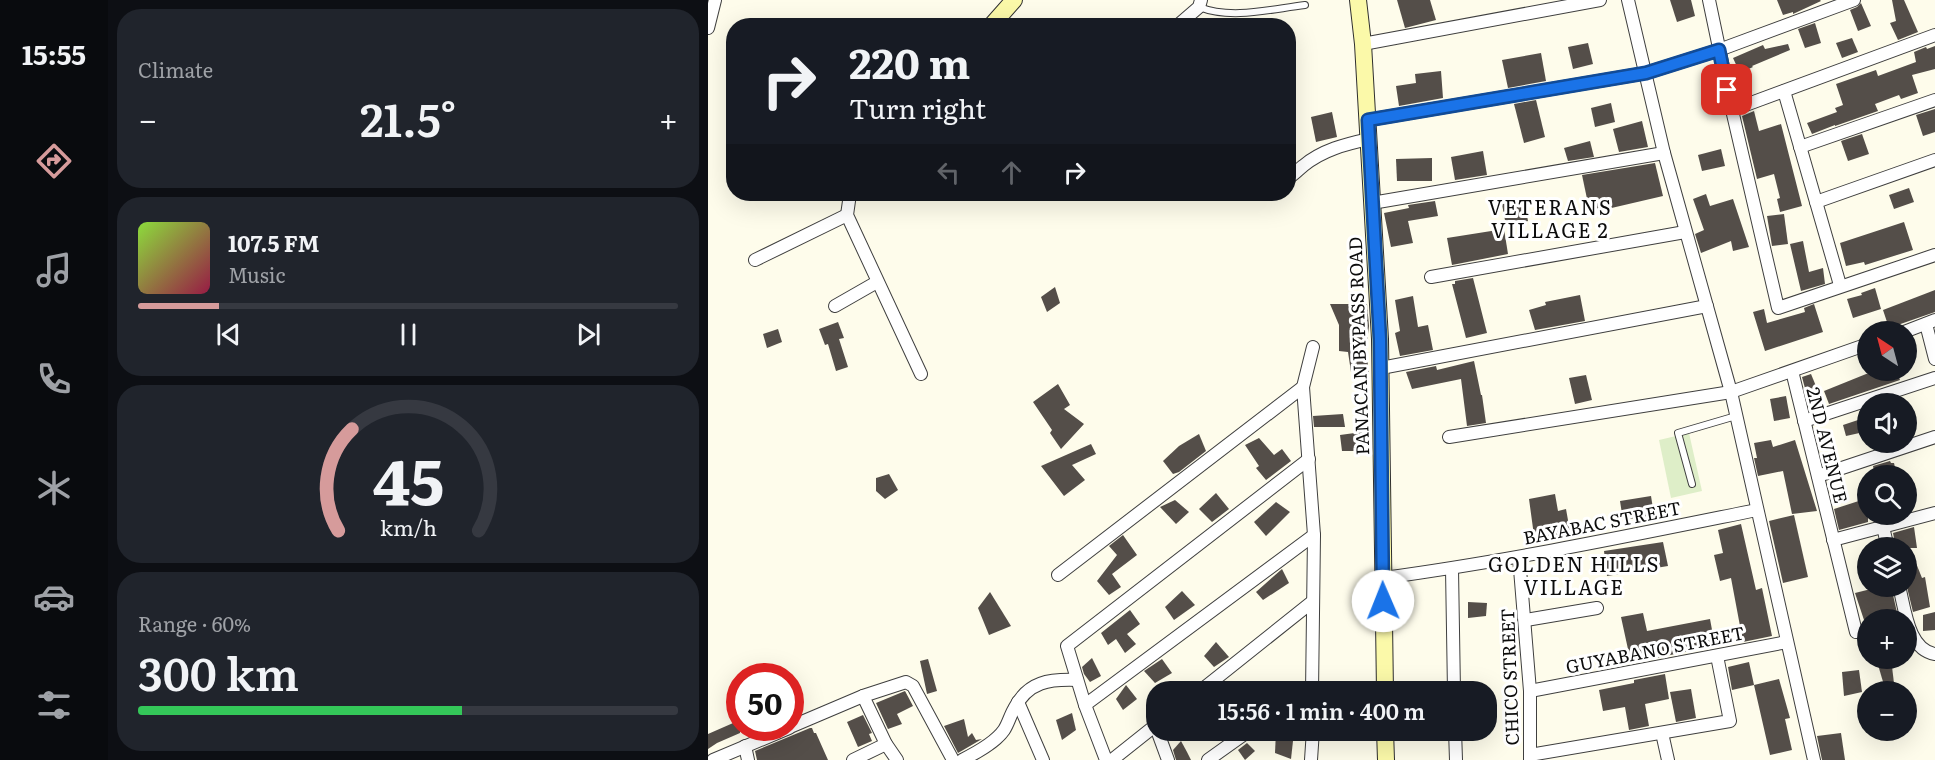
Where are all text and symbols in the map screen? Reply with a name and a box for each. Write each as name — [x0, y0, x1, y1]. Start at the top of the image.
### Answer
text: 220 m — [849, 30, 970, 92]
text: 15:55 — [22, 33, 86, 73]
icon: right — [750, 42, 828, 120]
text: Climate — [138, 54, 213, 84]
pin — [1701, 64, 1752, 115]
icon: arrive — [1710, 73, 1743, 106]
text: 21.5° — [360, 84, 456, 151]
text: Turn right — [849, 87, 986, 127]
text: − — [138, 93, 157, 142]
text: + — [659, 93, 678, 142]
icon: directions — [33, 140, 75, 182]
icon: left — [932, 156, 965, 189]
icon: ahead — [995, 156, 1028, 189]
icon: right — [1058, 156, 1091, 189]
district label: VETERANS VILLAGE 2 — [1488, 191, 1612, 244]
text: 107.5 FM — [228, 226, 319, 259]
street label: PANACAN BYPASS ROAD — [1341, 236, 1375, 456]
icon: music — [33, 249, 75, 291]
text: Music — [228, 259, 285, 289]
icon: previous — [212, 318, 245, 351]
icon: pause — [392, 318, 425, 351]
icon: next — [572, 318, 605, 351]
north arrow — [1857, 321, 1917, 381]
map controls — [1857, 321, 1917, 741]
icon: phone — [33, 358, 75, 400]
street label: 2ND AVENUE — [1801, 384, 1855, 506]
button: sound — [1857, 393, 1917, 453]
text: 45 — [372, 432, 444, 524]
button: search — [1857, 465, 1917, 525]
icon: climate — [33, 467, 75, 509]
street label: BAYABAC STREET — [1521, 493, 1683, 551]
text: km/h — [379, 511, 437, 543]
button: layers — [1857, 537, 1917, 597]
district label: GOLDEN HILLS VILLAGE — [1488, 548, 1660, 601]
position arrow — [1351, 569, 1415, 633]
icon: car — [33, 576, 75, 618]
text: Range · 60% — [138, 608, 251, 638]
street label: CHICO STREET — [1493, 608, 1525, 746]
button: + — [1857, 609, 1917, 669]
street label: GUYABANO STREET — [1563, 618, 1747, 680]
text: 300 km — [138, 638, 299, 705]
speed limit sign: 50 — [726, 663, 804, 741]
button: − — [1857, 681, 1917, 741]
icon: filters — [33, 684, 75, 726]
text: 15:56 · 1 min · 400 m — [1218, 694, 1425, 727]

